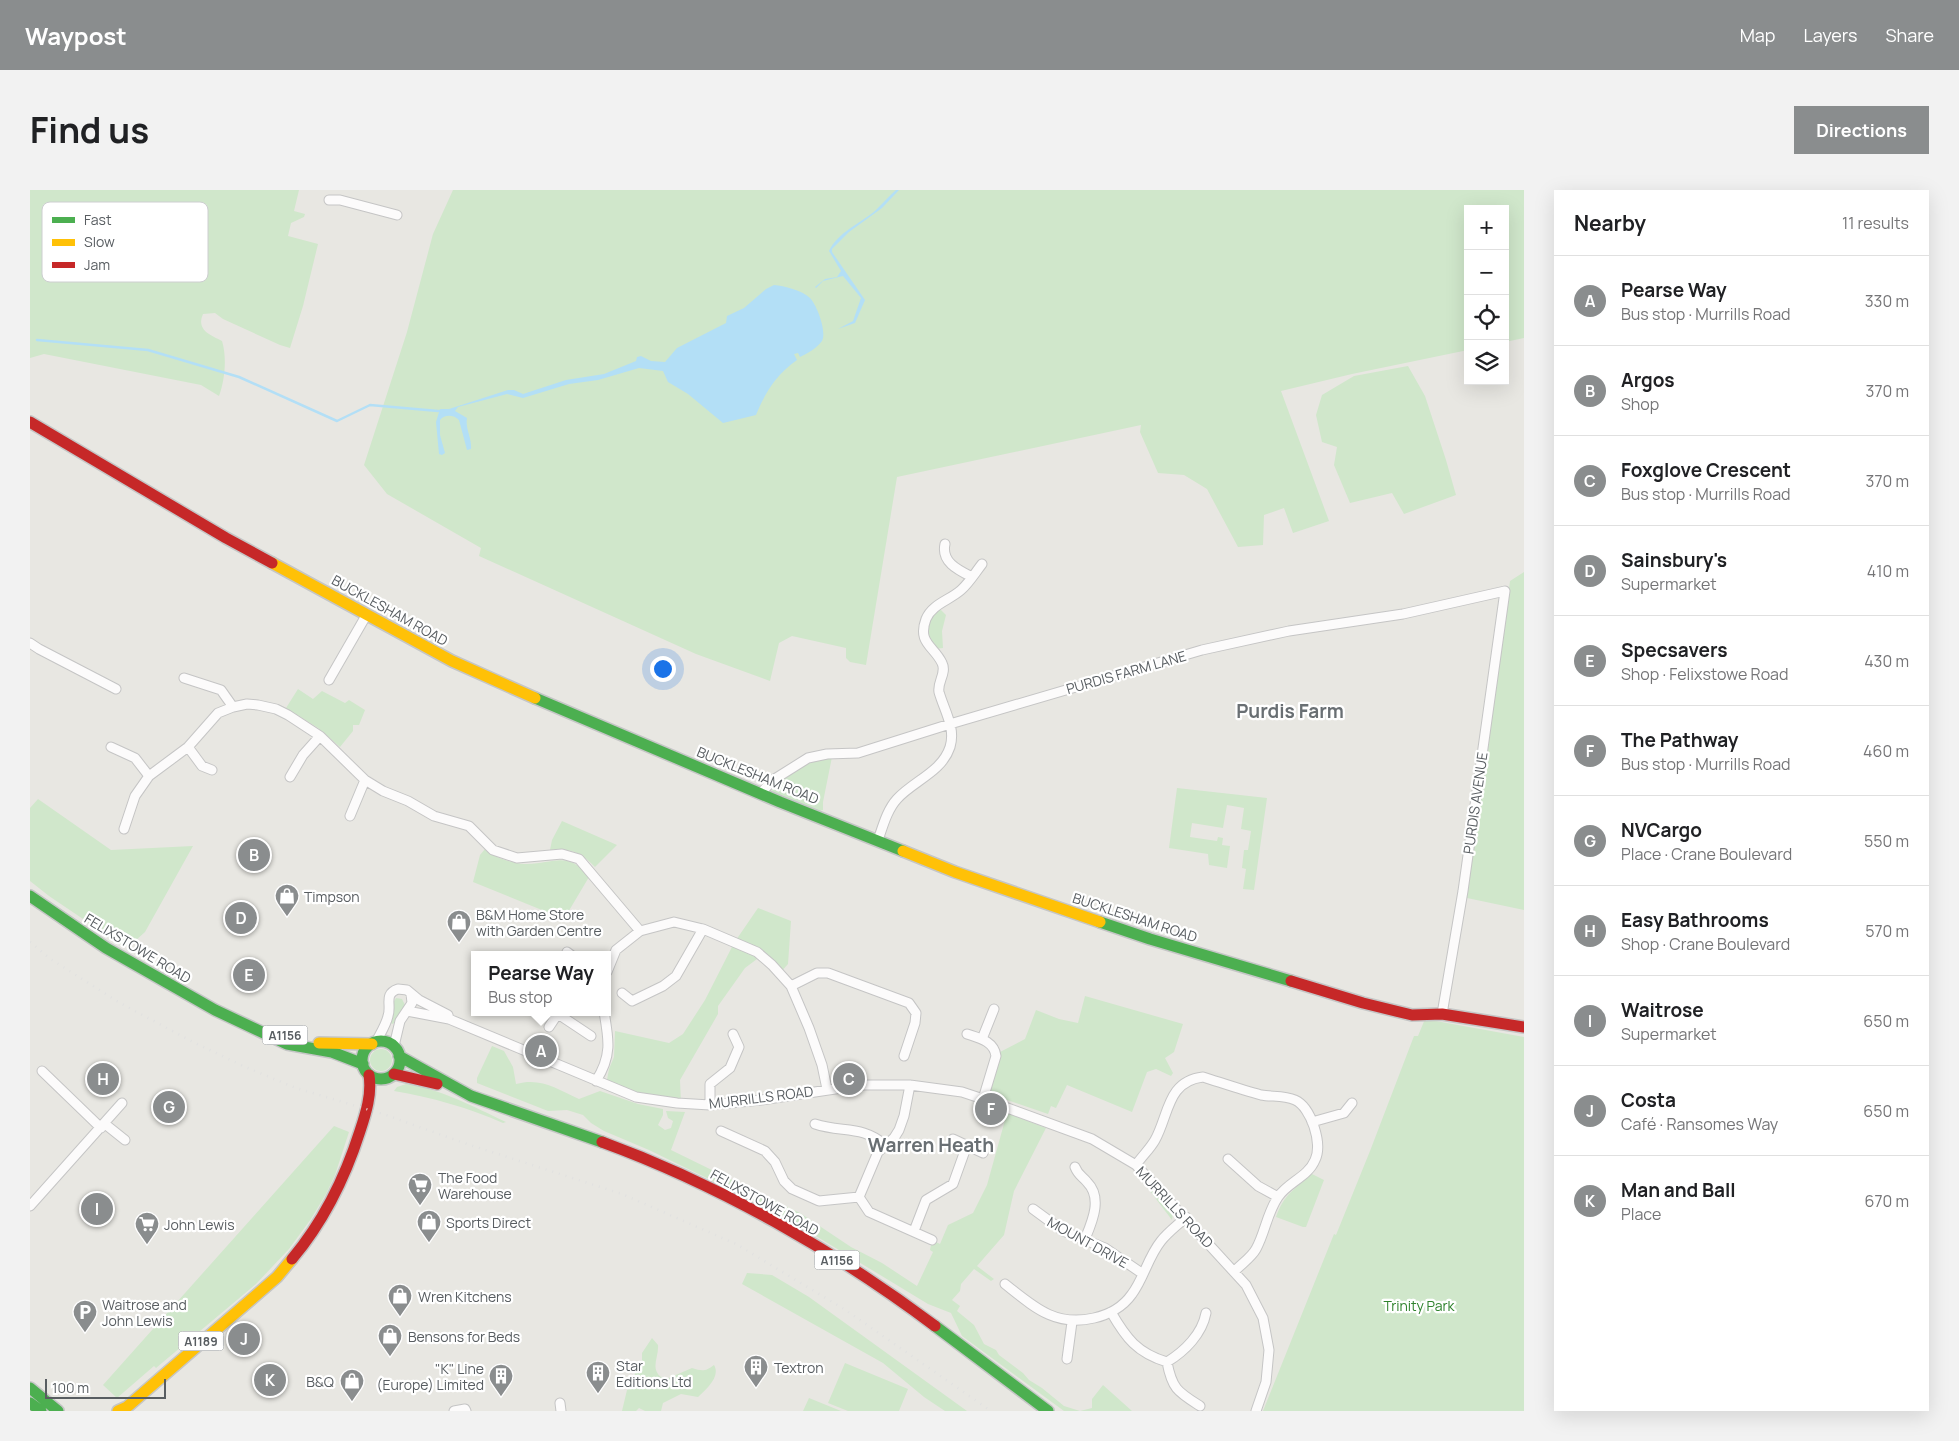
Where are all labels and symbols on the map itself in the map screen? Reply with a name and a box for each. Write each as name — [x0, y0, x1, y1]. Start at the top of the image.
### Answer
legend — [42, 202, 208, 282]
text: Fast — [84, 210, 112, 229]
text: Slow — [84, 232, 115, 251]
text: Jam — [84, 255, 110, 274]
street label: BUCKLESHAM ROAD — [329, 570, 451, 650]
street label: PURDIS FARM LANE — [1064, 646, 1188, 698]
your location — [650, 656, 676, 682]
district label: Purdis Farm — [1236, 698, 1344, 724]
street label: BUCKLESHAM ROAD — [694, 742, 822, 808]
street label: PURDIS AVENUE — [1458, 751, 1492, 855]
pin: B — [238, 836, 270, 874]
shop icon: Timpson — [274, 883, 300, 917]
place label: Timpson — [304, 887, 360, 906]
street label: BUCKLESHAM ROAD — [1070, 888, 1200, 946]
pin: D — [225, 899, 257, 937]
place label: B&M Home Store with Garden Centre — [476, 905, 602, 940]
street label: FELIXSTOWE ROAD — [81, 909, 195, 987]
shop icon: B&M Home Store with Garden Centre — [446, 909, 472, 943]
pin: E — [233, 956, 265, 994]
road number: A1156 — [262, 1026, 308, 1044]
pin: A — [525, 1032, 557, 1070]
pin: H — [87, 1060, 119, 1098]
pin: C — [833, 1060, 865, 1098]
street label: MURRILLS ROAD — [708, 1081, 814, 1113]
pin: G — [153, 1088, 185, 1126]
pin: F — [975, 1090, 1007, 1128]
district label: Warren Heath — [868, 1132, 994, 1158]
street label: MURRILLS ROAD — [1132, 1162, 1218, 1252]
street label: FELIXSTOWE ROAD — [707, 1164, 823, 1240]
place label: The Food Warehouse — [438, 1168, 512, 1203]
supermarket icon: The Food Warehouse — [407, 1172, 433, 1206]
pin: I — [81, 1190, 113, 1228]
shop icon: Sports Direct — [416, 1209, 442, 1243]
supermarket icon: John Lewis — [134, 1211, 160, 1245]
street label: MOUNT DRIVE — [1044, 1212, 1132, 1272]
place label: Sports Direct — [446, 1213, 532, 1232]
place label: John Lewis — [164, 1215, 235, 1234]
road number: A1156 — [814, 1250, 860, 1270]
shop icon: Wren Kitchens — [387, 1283, 413, 1317]
place label: Wren Kitchens — [418, 1287, 512, 1306]
place label: Waitrose and John Lewis — [102, 1295, 187, 1330]
park label: Trinity Park — [1383, 1296, 1456, 1315]
parking icon: Waitrose and John Lewis — [72, 1299, 98, 1333]
pin: J — [228, 1320, 260, 1358]
shop icon: Bensons for Beds — [377, 1323, 403, 1357]
place label: Bensons for Beds — [408, 1327, 520, 1346]
road number: A1189 — [178, 1332, 224, 1350]
building icon: Textron — [743, 1354, 769, 1388]
place label: Star Editions Ltd — [616, 1356, 692, 1391]
place label: Textron — [774, 1358, 824, 1377]
place label: "K" Line (Europe) Limited — [377, 1359, 484, 1394]
building icon: Star Editions Ltd — [585, 1360, 611, 1394]
pin: K — [254, 1361, 286, 1399]
building icon: "K" Line (Europe) Limited — [488, 1363, 514, 1397]
shop icon: B&Q — [339, 1368, 365, 1402]
place label: B&Q — [306, 1372, 334, 1391]
scale bar — [45, 1376, 166, 1399]

